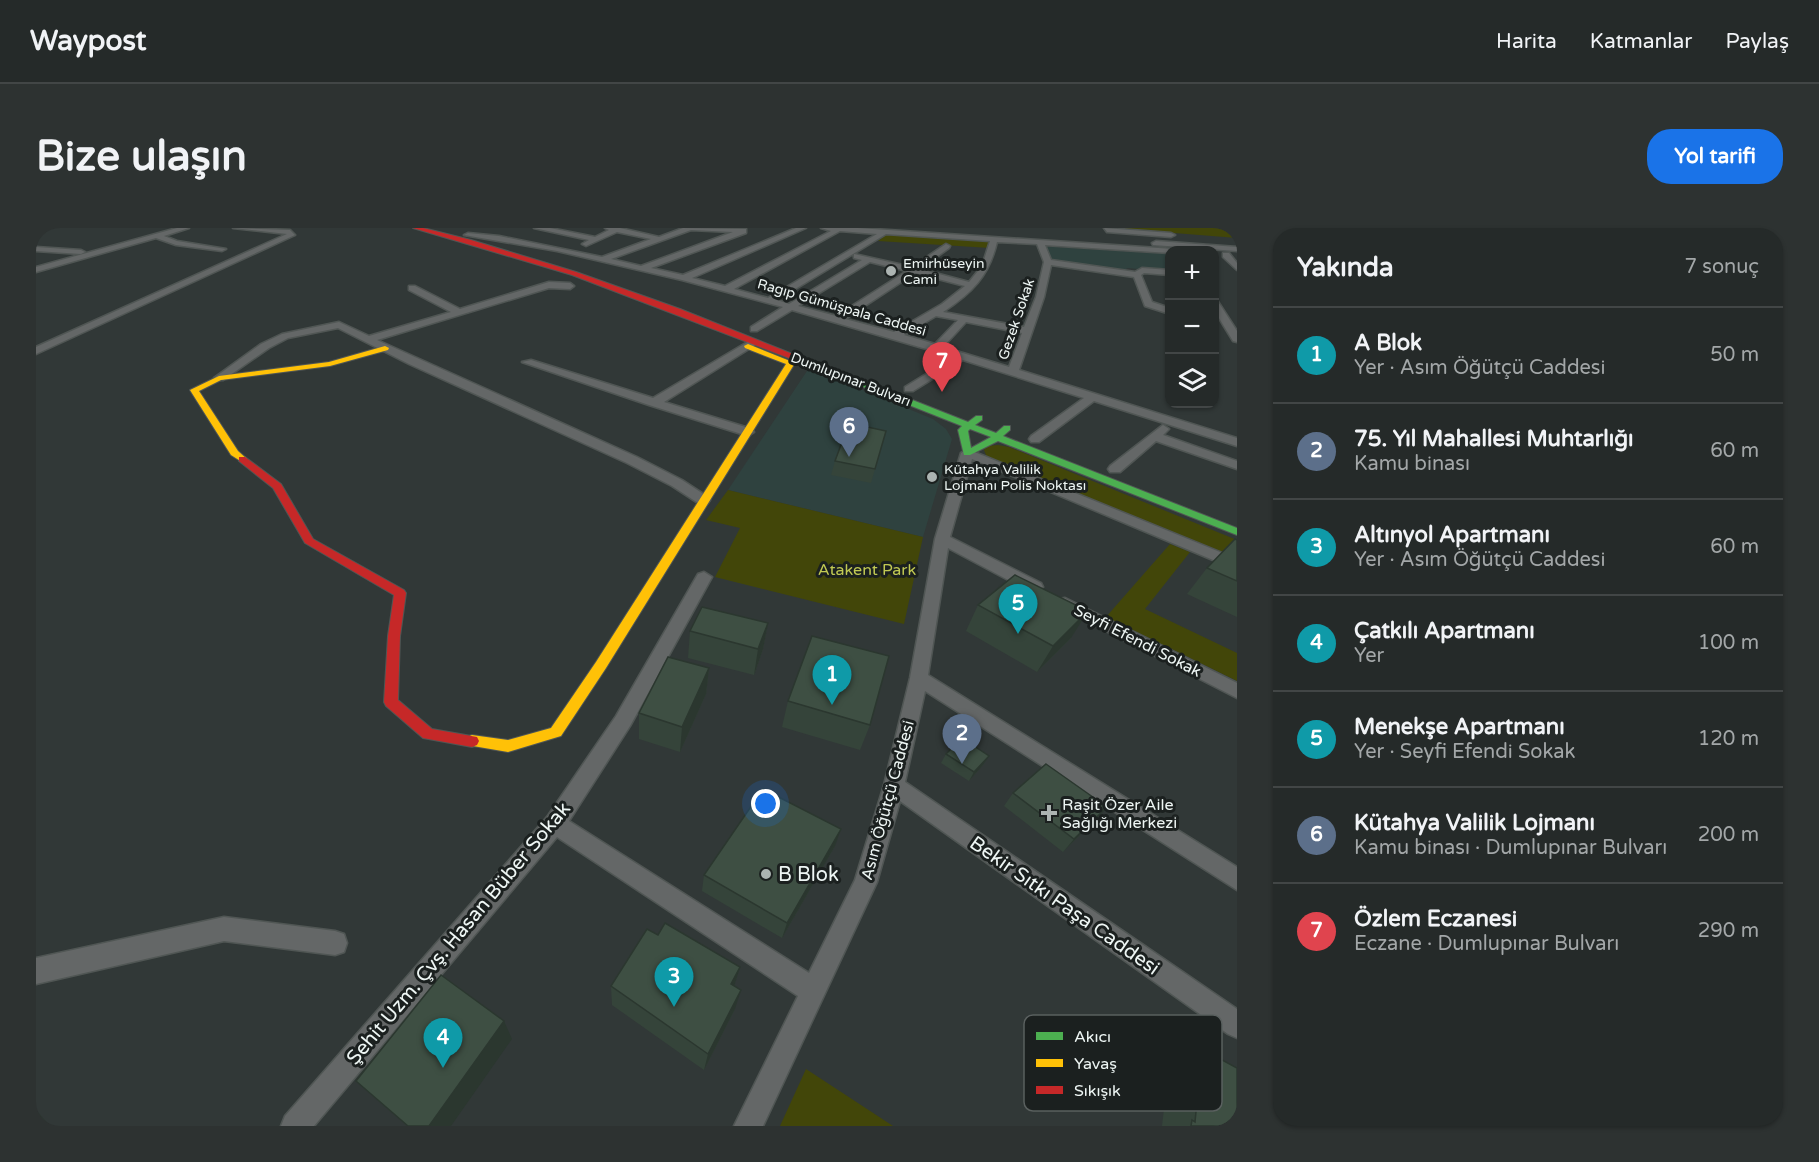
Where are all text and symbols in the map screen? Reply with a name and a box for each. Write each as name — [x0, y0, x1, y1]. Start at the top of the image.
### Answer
text: Waypost — [30, 24, 146, 58]
text: Harita — [1496, 29, 1557, 54]
text: Katmanlar — [1590, 29, 1692, 54]
text: Paylaş — [1725, 29, 1789, 54]
button: Yol tarifi — [1647, 129, 1783, 184]
text: Bize ulaşın — [36, 131, 247, 182]
map controls — [1165, 246, 1219, 408]
button: + — [1165, 246, 1219, 300]
text: Yakında — [1297, 252, 1394, 283]
place label: Emirhüseyin Cami — [903, 255, 985, 288]
text: 7 sonuç — [1685, 255, 1759, 279]
marker: Emirhüseyin Cami — [884, 264, 898, 278]
street label: Ragıp Gümüşpala Caddesi — [755, 275, 928, 340]
street label: Gezek Sokak — [995, 276, 1038, 362]
button: − — [1165, 300, 1219, 354]
text: A Blok — [1354, 330, 1422, 356]
pin: 7 — [922, 342, 962, 392]
text: 1 — [1310, 343, 1323, 367]
text: 50 m — [1710, 343, 1759, 367]
street label: Dumlupınar Bulvarı — [788, 349, 913, 410]
button: layers — [1165, 354, 1219, 408]
text: Yer · Asım Öğütçü Caddesi — [1354, 356, 1605, 380]
pin: 6 — [830, 408, 868, 457]
text: 75. Yıl Mahallesi Muhtarlığı — [1354, 426, 1634, 452]
text: 2 — [1310, 439, 1323, 463]
text: 60 m — [1710, 439, 1759, 463]
text: Kamu binası — [1354, 452, 1470, 476]
place label: Kütahya Valilik Lojmanı Polis Noktası — [944, 461, 1086, 494]
marker: Kütahya Valilik Lojmanı Polis Noktası — [925, 470, 939, 484]
text: Altınyol Apartmanı — [1354, 522, 1550, 548]
text: 3 — [1310, 535, 1323, 559]
text: 60 m — [1710, 535, 1759, 559]
text: Yer · Asım Öğütçü Caddesi — [1354, 548, 1605, 572]
park label: Atakent Park — [818, 560, 916, 580]
pin: 5 — [998, 584, 1038, 634]
street label: Seyfi Efendi Sokak — [1070, 600, 1205, 682]
text: Çatkılı Apartmanı — [1354, 618, 1535, 644]
text: 4 — [1310, 631, 1323, 655]
text: 100 m — [1698, 631, 1759, 655]
text: Yer — [1354, 644, 1384, 668]
pin: 1 — [812, 656, 852, 705]
pin: 2 — [942, 714, 982, 764]
text: Menekşe Apartmanı — [1354, 714, 1565, 740]
street label: Asım Öğütçü Caddesi — [857, 718, 919, 882]
text: 5 — [1310, 727, 1323, 751]
text: 120 m — [1698, 727, 1759, 751]
text: Yer · Seyfi Efendi Sokak — [1354, 740, 1575, 764]
your location — [751, 789, 780, 818]
place label: Raşit Özer Aile Sağlığı Merkezi — [1062, 795, 1177, 833]
street label: Şehit Uzm. Çvş. Hasan Büber Sokak — [342, 797, 576, 1070]
marker: Raşit Özer Aile Sağlığı Merkezi — [1040, 804, 1058, 822]
text: Kütahya Valilik Lojmanı — [1354, 810, 1595, 836]
text: 6 — [1310, 823, 1323, 847]
text: 200 m — [1698, 823, 1759, 847]
street label: Bekir Sıtkı Paşa Caddesi — [965, 831, 1164, 981]
text: Kamu binası · Dumlupınar Bulvarı — [1354, 836, 1667, 860]
place label: B Blok — [778, 863, 839, 887]
marker: B Blok — [759, 867, 773, 881]
text: Özlem Eczanesi — [1354, 906, 1517, 932]
text: 7 — [1310, 919, 1323, 943]
text: 290 m — [1698, 919, 1759, 943]
text: Eczane · Dumlupınar Bulvarı — [1354, 932, 1619, 956]
pin: 3 — [654, 958, 694, 1007]
legend — [1024, 1015, 1222, 1111]
pin: 4 — [424, 1018, 462, 1068]
text: Akıcı — [1074, 1027, 1111, 1047]
text: Yavaş — [1074, 1054, 1117, 1074]
text: Sıkışık — [1074, 1081, 1121, 1101]

